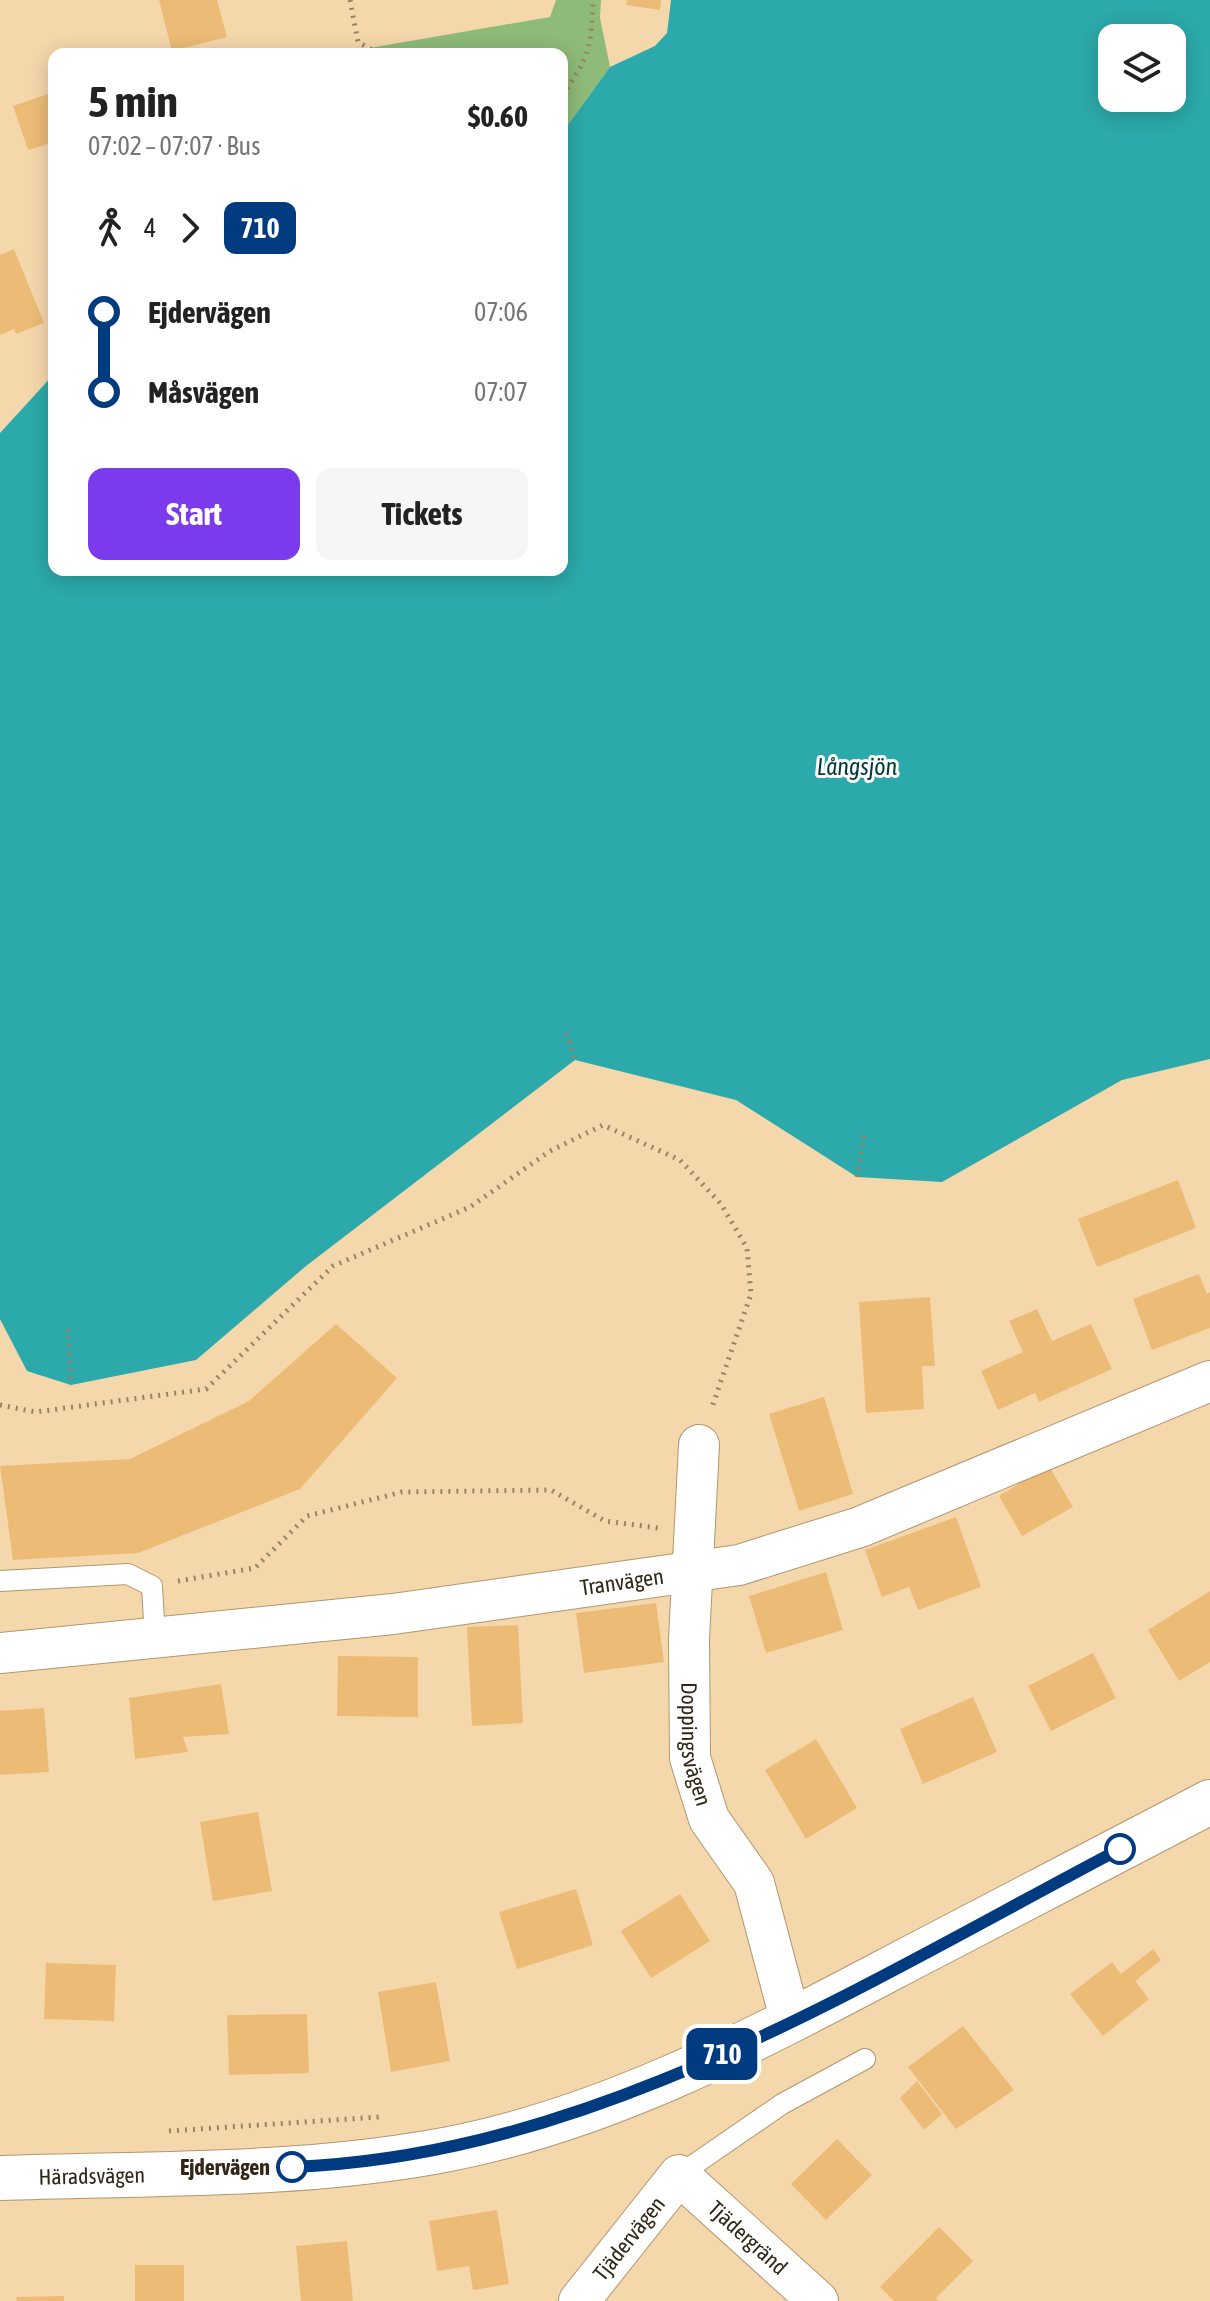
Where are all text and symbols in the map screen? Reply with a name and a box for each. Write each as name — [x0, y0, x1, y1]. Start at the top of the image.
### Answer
map controls — [1098, 24, 1186, 112]
button: layers — [1098, 24, 1186, 112]
text: 5 min — [88, 76, 178, 126]
text: $0.60 — [468, 99, 528, 133]
text: 07:02 – 07:07 · Bus — [88, 131, 260, 161]
icon: walk — [88, 206, 132, 250]
icon: forward — [168, 206, 212, 250]
text: 710 — [240, 212, 280, 244]
text: 4 — [144, 213, 156, 243]
text: Ejdervägen — [148, 295, 271, 329]
text: 07:06 — [474, 297, 528, 327]
text: Måsvägen — [148, 375, 259, 409]
text: 07:07 — [474, 377, 528, 407]
button: Start — [88, 468, 300, 560]
button: Tickets — [316, 468, 528, 560]
water label: Långsjön — [817, 753, 898, 780]
street label: Tranvägen — [578, 1563, 665, 1600]
street label: Doppingsvägen — [676, 1682, 717, 1809]
unlabelled marker — [1105, 1834, 1135, 1864]
line badge: 710 — [676, 2028, 768, 2080]
text: 710 — [702, 2038, 742, 2070]
marker: Ejdervägen — [277, 2152, 307, 2182]
place label: Ejdervägen — [180, 2154, 270, 2180]
street label: Häradsvägen — [38, 2162, 145, 2190]
street label: Tjädervägen — [587, 2191, 670, 2286]
street label: Tjädergränd — [703, 2195, 793, 2280]

